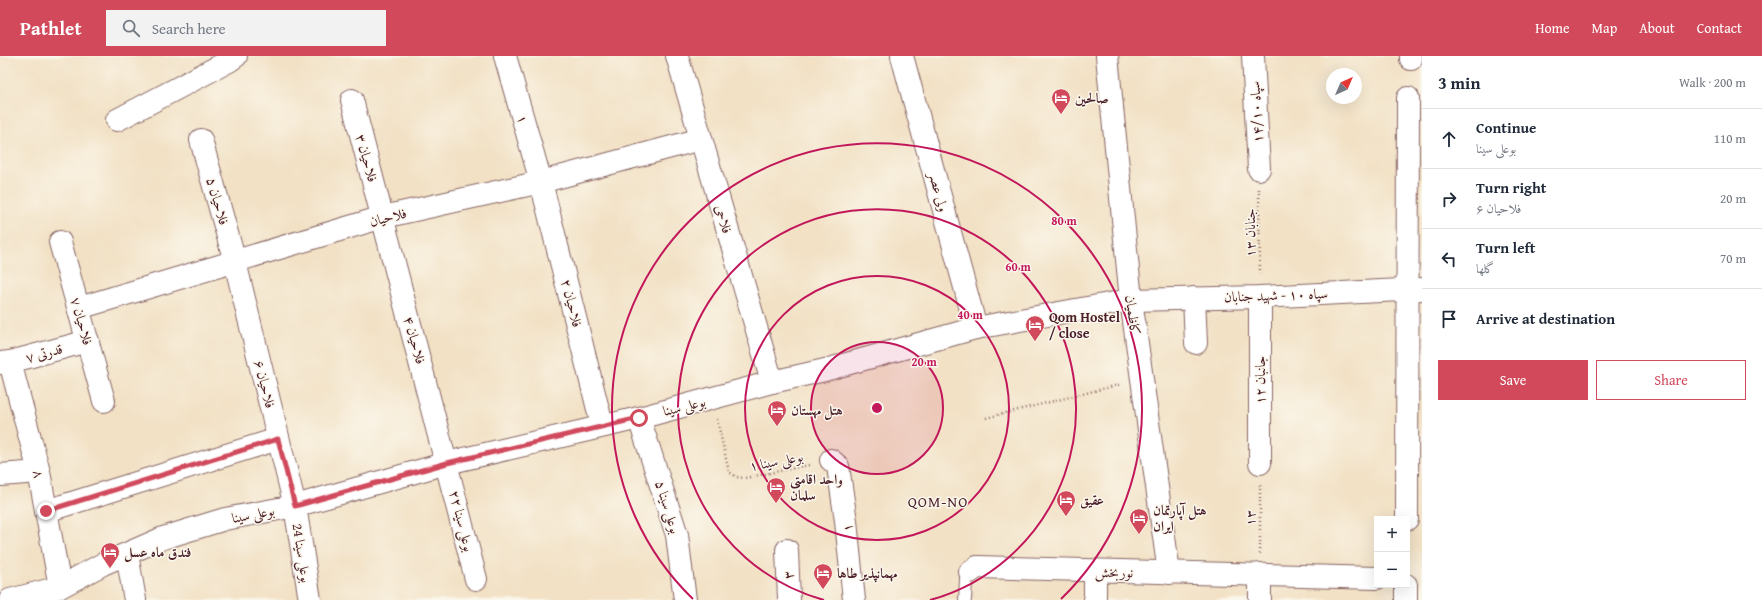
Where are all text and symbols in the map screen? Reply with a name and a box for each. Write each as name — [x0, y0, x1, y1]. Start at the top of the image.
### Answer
search box — [106, 10, 386, 46]
text: Pathlet — [20, 14, 82, 42]
icon: search — [120, 17, 142, 39]
text: Search here — [152, 18, 226, 39]
text: Home — [1535, 18, 1570, 38]
text: Map — [1592, 18, 1617, 38]
text: About — [1639, 18, 1675, 38]
text: Contact — [1697, 18, 1742, 38]
north arrow — [1326, 68, 1362, 104]
text: 3 min — [1438, 70, 1480, 95]
text: Walk · 200 m — [1679, 73, 1746, 92]
street label: سپاه ۱۴/۱۰ — [1244, 80, 1268, 144]
hotel icon: صالحین — [1050, 87, 1072, 115]
place label: صالحین — [1075, 88, 1109, 108]
street label: ۱ — [512, 112, 534, 126]
text: Continue — [1476, 117, 1537, 138]
icon: ahead — [1438, 128, 1460, 150]
text: 110 m — [1714, 129, 1746, 148]
street label: فلاحیان ۳ — [351, 132, 383, 184]
text: بوعلی سینا — [1476, 139, 1516, 158]
street label: ولی عصر — [924, 168, 954, 214]
street label: فلاحیان ۵ — [202, 175, 234, 227]
text: Turn right — [1476, 177, 1547, 198]
icon: right — [1438, 188, 1460, 210]
text: 20 m — [1720, 189, 1746, 208]
text: فلاحیان ۶ — [1476, 199, 1521, 218]
street label: فلاحی — [710, 202, 738, 236]
street label: فلاحیان — [367, 203, 409, 231]
street label: جنابان ۱۳ — [1240, 208, 1260, 258]
text: 80 m — [1051, 212, 1077, 229]
text: Turn left — [1476, 237, 1535, 258]
icon: left — [1438, 248, 1460, 270]
text: 70 m — [1720, 249, 1746, 268]
text: 60 m — [1005, 258, 1031, 275]
text: گلها — [1476, 259, 1494, 278]
street label: فلاحیان ۲ — [556, 277, 588, 329]
street label: سپاه ۱۰ - شهید جنابان — [1224, 283, 1328, 307]
street label: کاظمیان — [1121, 294, 1145, 336]
street label: فلاحیان ۷ — [66, 295, 98, 347]
text: 40 m — [957, 306, 983, 323]
place label: Qom Hostel / close — [1049, 307, 1121, 343]
icon: arrive — [1438, 308, 1460, 330]
text: Arrive at destination — [1476, 308, 1615, 329]
street label: فلاحیان ۴ — [399, 314, 431, 366]
hotel icon: Qom Hostel / close — [1024, 314, 1046, 342]
street label: قدرتی ۷ — [23, 338, 65, 368]
text: 20 m — [911, 353, 937, 370]
street label: جانبان ۱۲ — [1250, 356, 1270, 404]
street label: فلاحیان ۶ — [249, 358, 281, 410]
button: Save — [1438, 360, 1588, 400]
button: Share — [1596, 360, 1746, 400]
street label: بوعلی سینا — [661, 391, 708, 421]
hotel icon: هتل مهستان — [766, 399, 788, 427]
place label: هتل مهستان — [791, 400, 843, 420]
centre of rings — [870, 401, 884, 415]
route start — [630, 409, 648, 427]
street label: بوعلی سینا ۱ — [747, 446, 805, 476]
street label: ۸ — [28, 468, 50, 480]
place label: واحد اقامتی سلمان — [790, 469, 843, 505]
hotel icon: واحد اقامتی سلمان — [765, 476, 787, 504]
street label: بوعلی سینا ۵ — [650, 478, 686, 536]
street label: بوعلی سینا ۲۲ — [445, 488, 479, 554]
hotel icon: عقیق — [1055, 489, 1077, 517]
place label: عقیق — [1080, 490, 1104, 510]
district label: QOM-NO — [908, 491, 968, 512]
street label: بوعلی سینا — [230, 500, 276, 528]
place label: هتل آپارتمان ایران — [1153, 500, 1207, 536]
route end — [37, 502, 55, 520]
hotel icon: هتل آپارتمان ایران — [1128, 507, 1150, 535]
street label: ۱۳ — [1240, 510, 1260, 526]
map controls — [1374, 516, 1410, 588]
button: + — [1374, 516, 1410, 552]
street label: بوعلی سینا 24 — [287, 522, 317, 584]
street label: ۱ — [837, 523, 857, 533]
hotel icon: فندق ماه عسل — [99, 541, 121, 569]
place label: فندق ماه عسل — [124, 542, 191, 562]
button: − — [1374, 552, 1410, 588]
hotel icon: مهمانپذیر طاها — [812, 562, 834, 590]
street label: نوربخش — [1095, 562, 1134, 582]
place label: مهمانپذیر طاها — [837, 563, 898, 583]
street label: ۳ — [778, 571, 798, 579]

